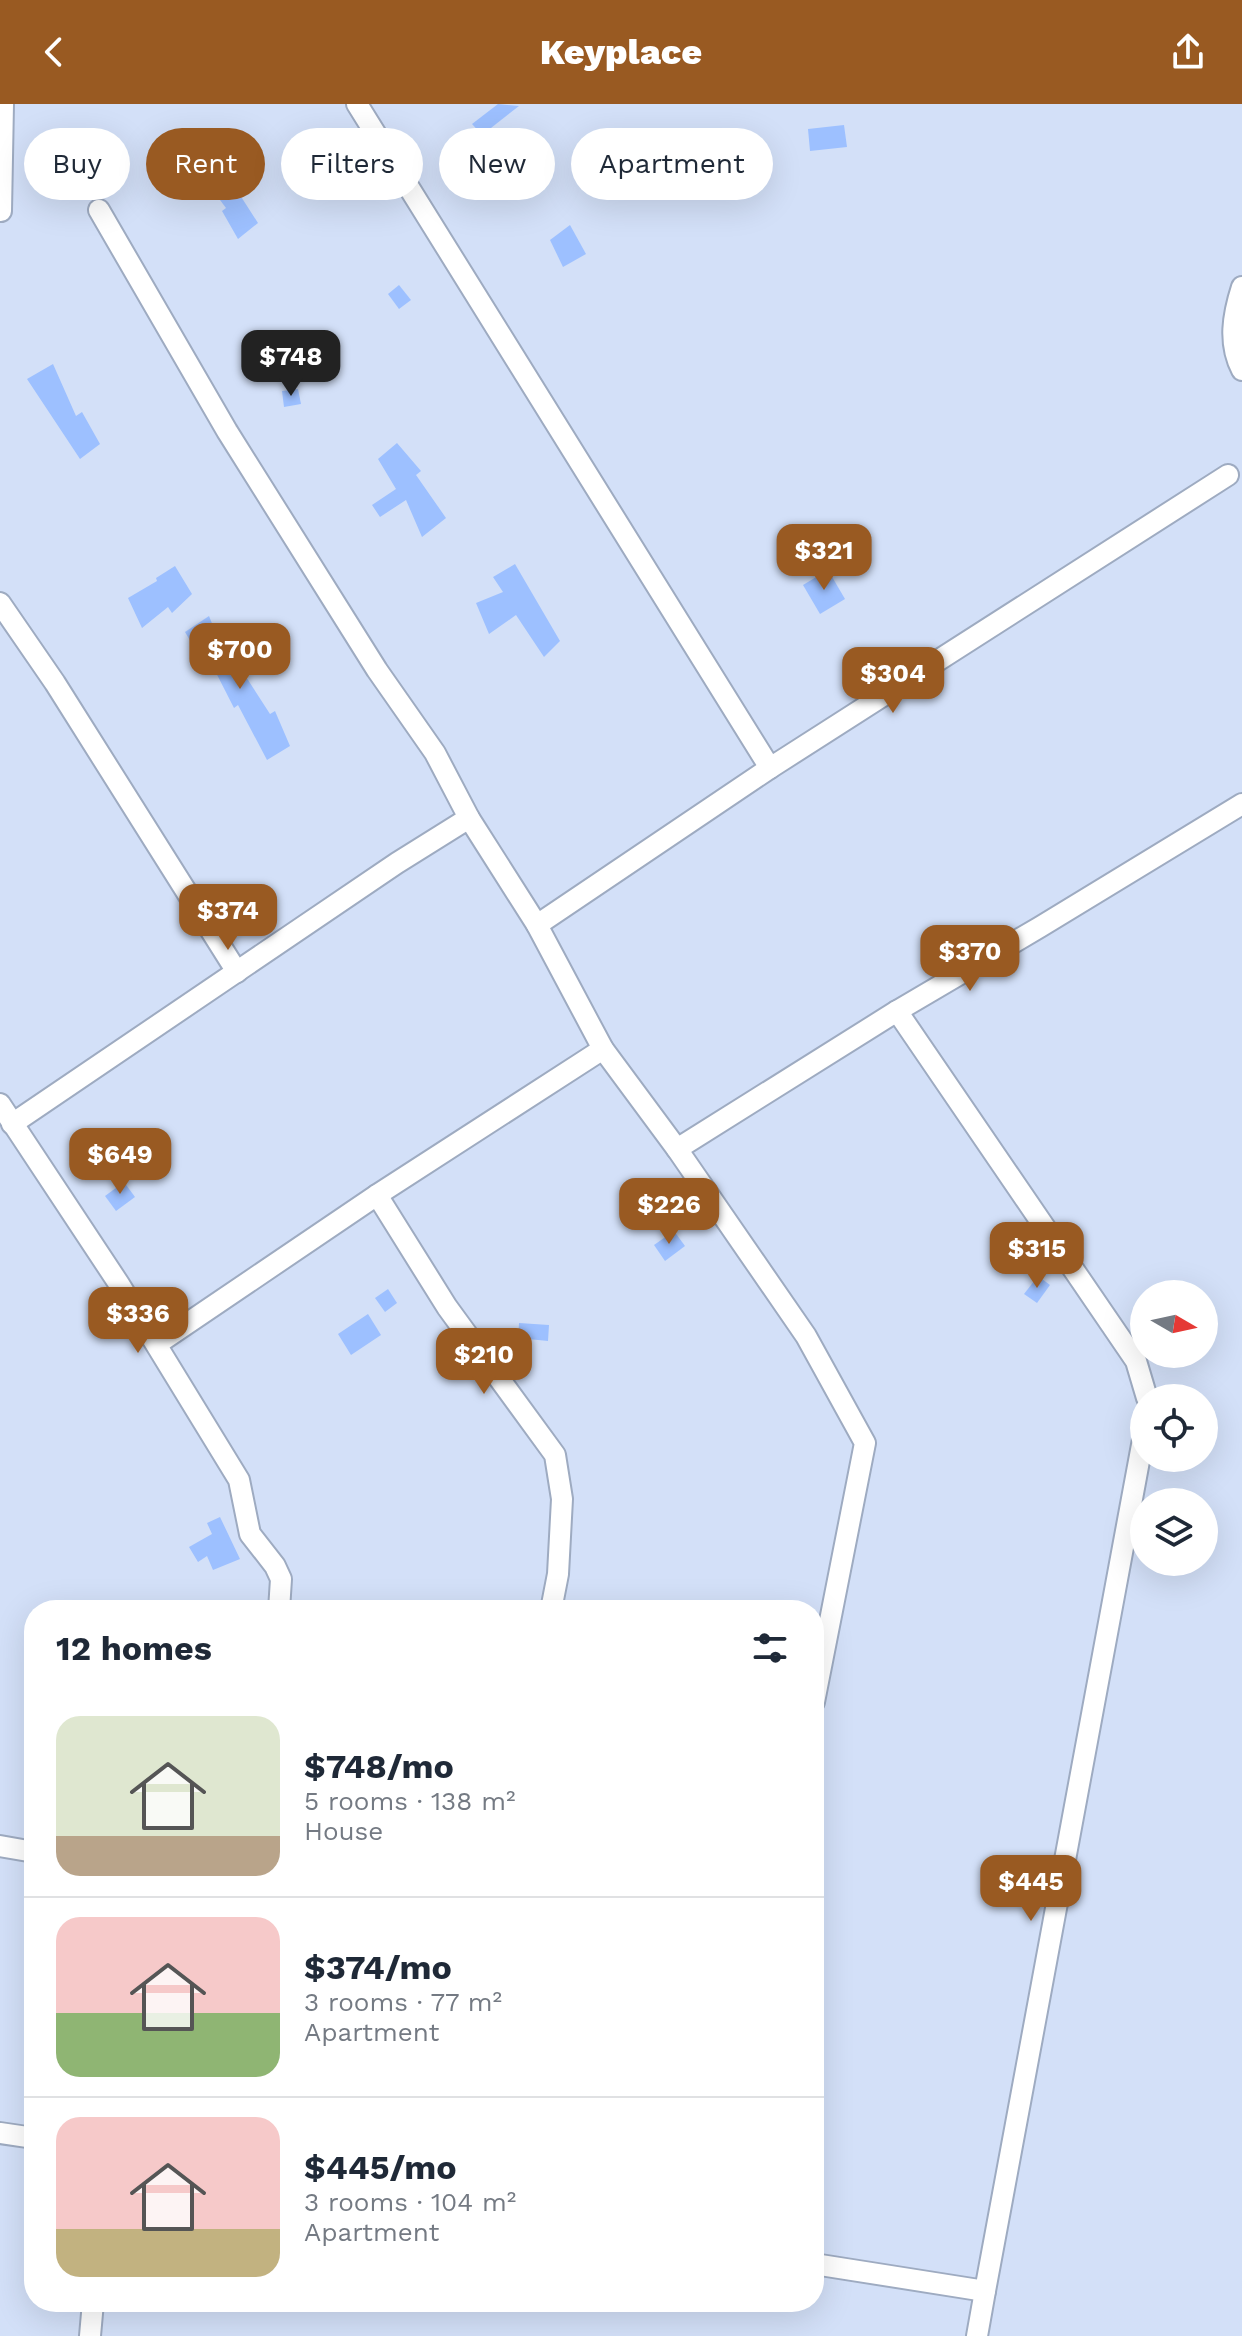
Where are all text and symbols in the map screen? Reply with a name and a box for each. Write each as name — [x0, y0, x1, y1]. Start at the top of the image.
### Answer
icon: back — [32, 30, 76, 74]
icon: share — [1166, 30, 1210, 74]
text: Keyplace — [540, 31, 702, 73]
chip: Buy — [24, 128, 130, 200]
chip: Rent — [146, 128, 265, 200]
chip: Filters — [281, 128, 423, 200]
chip: New — [439, 128, 555, 200]
chip: Apartment — [571, 128, 773, 200]
pin: $748 — [244, 330, 338, 398]
text: $748 — [259, 341, 323, 371]
pin: $321 — [777, 524, 871, 592]
text: $321 — [795, 535, 853, 565]
pin: $700 — [193, 623, 287, 691]
text: $700 — [207, 634, 273, 664]
pin: $304 — [846, 647, 940, 715]
text: $304 — [860, 658, 926, 688]
pin: $374 — [181, 884, 275, 952]
text: $374 — [197, 895, 259, 925]
pin: $370 — [923, 925, 1017, 993]
text: $370 — [938, 936, 1002, 966]
pin: $649 — [73, 1128, 167, 1196]
text: $649 — [87, 1139, 153, 1169]
pin: $226 — [622, 1178, 716, 1246]
text: $226 — [637, 1189, 701, 1219]
pin: $315 — [990, 1222, 1084, 1290]
text: $315 — [1008, 1233, 1066, 1263]
north arrow — [1130, 1280, 1218, 1368]
map controls — [1130, 1280, 1218, 1576]
pin: $336 — [91, 1287, 185, 1355]
text: $336 — [106, 1298, 170, 1328]
pin: $210 — [437, 1328, 531, 1396]
text: $210 — [454, 1339, 514, 1369]
button: locate — [1130, 1384, 1218, 1472]
button: layers — [1130, 1488, 1218, 1576]
icon: filters — [748, 1626, 792, 1670]
text: 12 homes — [56, 1628, 212, 1668]
text: $748/mo — [304, 1746, 454, 1786]
icon: home — [120, 1748, 216, 1844]
text: 5 rooms · 138 m² — [304, 1786, 515, 1816]
text: House — [304, 1816, 383, 1846]
pin: $445 — [984, 1855, 1078, 1923]
text: $445 — [998, 1866, 1064, 1896]
text: $374/mo — [304, 1947, 452, 1987]
icon: home — [120, 1949, 216, 2045]
text: 3 rooms · 77 m² — [304, 1987, 502, 2017]
text: Apartment — [304, 2017, 440, 2047]
text: $445/mo — [304, 2147, 457, 2187]
icon: home — [120, 2149, 216, 2245]
text: 3 rooms · 104 m² — [304, 2187, 516, 2217]
text: Apartment — [304, 2217, 440, 2247]

